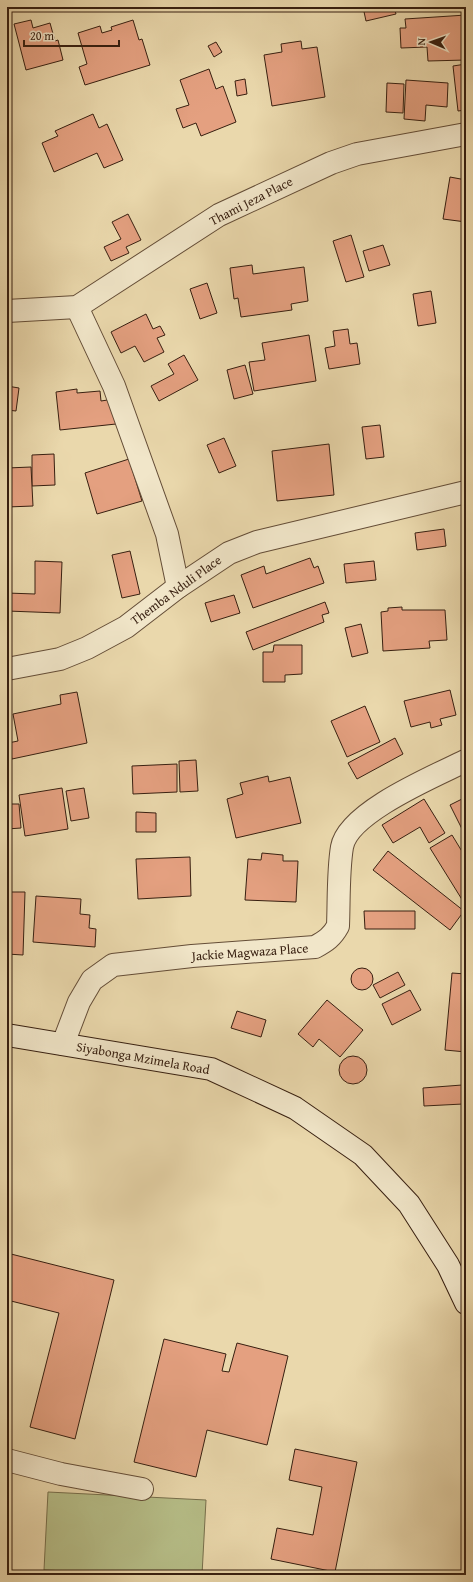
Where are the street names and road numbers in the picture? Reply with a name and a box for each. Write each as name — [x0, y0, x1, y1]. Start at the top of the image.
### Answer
street label: Thami Jeza Place — [206, 172, 296, 230]
street label: Themba Nduli Place — [127, 550, 225, 630]
street label: Jackie Magwaza Place — [189, 938, 309, 966]
street label: Siyabonga Mzimela Road — [75, 1037, 211, 1079]

